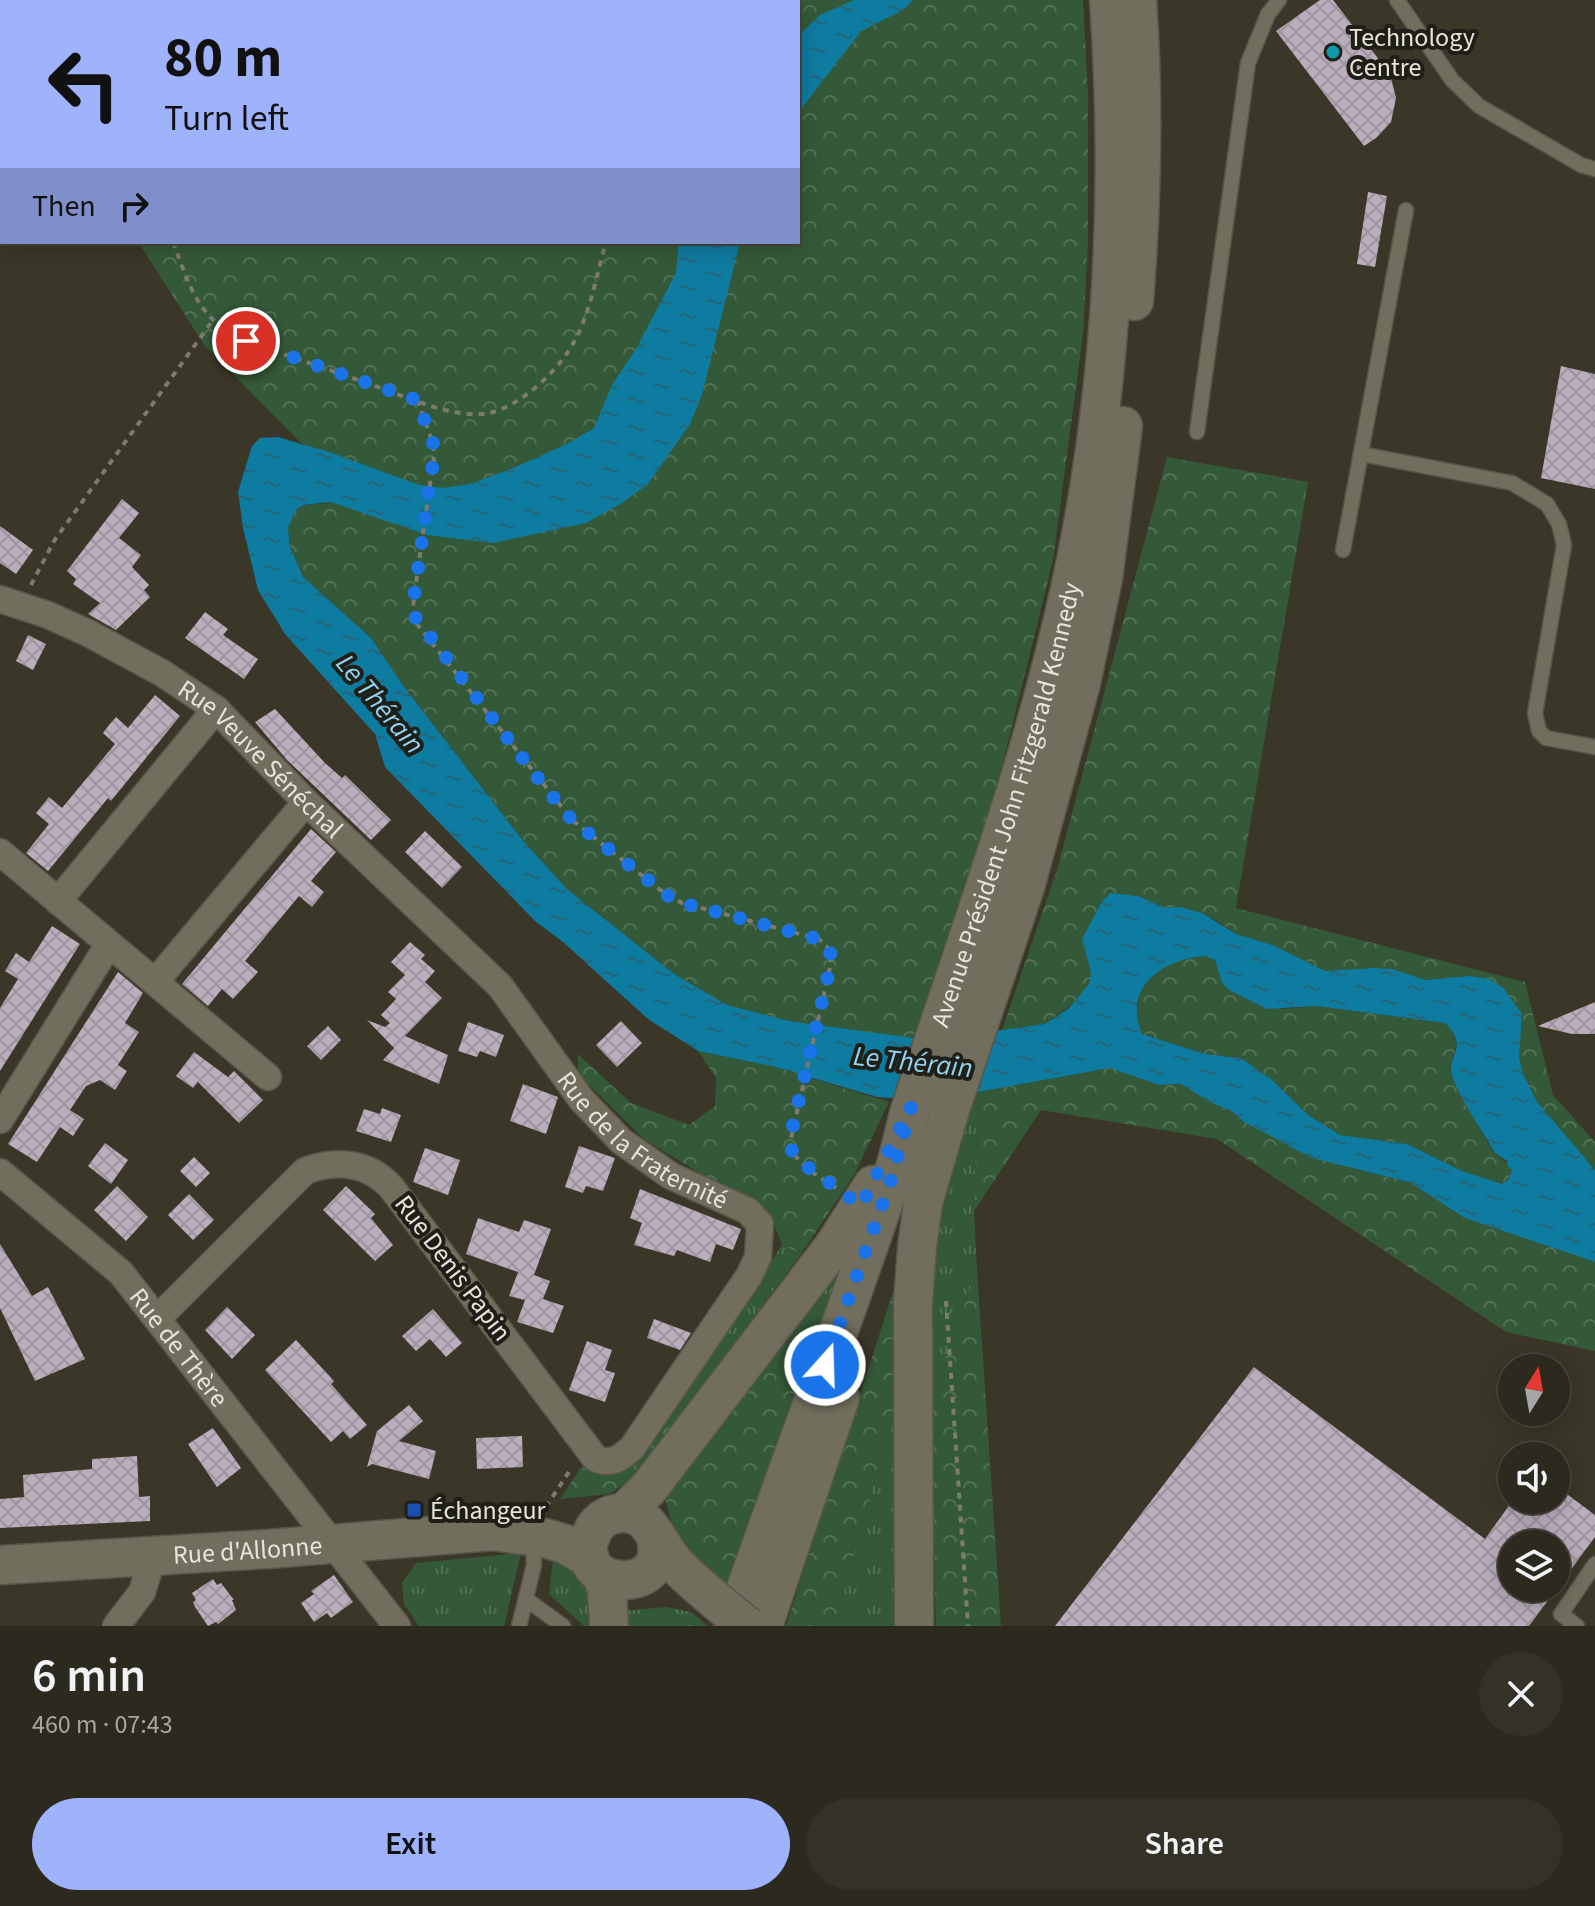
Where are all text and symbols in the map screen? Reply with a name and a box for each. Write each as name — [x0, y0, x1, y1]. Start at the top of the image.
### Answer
text: 80 m — [164, 19, 282, 98]
place label: Technology Centre — [1349, 19, 1475, 86]
icon: left — [32, 32, 136, 136]
marker: Technology Centre — [1324, 43, 1342, 61]
text: Turn left — [164, 93, 289, 144]
icon: right — [112, 184, 156, 228]
text: Then — [32, 185, 96, 228]
pin — [212, 307, 280, 375]
icon: arrive — [224, 319, 268, 363]
street label: Avenue Président John Fitzgerald Kennedy — [921, 579, 1089, 1032]
water label: Le Thérain — [326, 645, 434, 763]
street label: Rue Veuve Sénéchal — [171, 670, 352, 847]
water label: Le Thérain — [851, 1036, 975, 1088]
street label: Rue de la Fraternité — [548, 1063, 734, 1218]
street label: Rue Denis Papin — [386, 1187, 520, 1349]
street label: Rue de Thère — [121, 1280, 238, 1415]
position arrow — [783, 1323, 867, 1407]
north arrow — [1498, 1354, 1570, 1426]
map controls — [1498, 1354, 1570, 1602]
button: sound — [1498, 1442, 1570, 1514]
place label: Échangeur — [430, 1492, 547, 1529]
marker: Échangeur — [405, 1501, 423, 1519]
street label: Rue d'Allonne — [172, 1526, 324, 1573]
button: layers — [1498, 1530, 1570, 1602]
text: 6 min — [32, 1642, 146, 1710]
button: close — [1479, 1652, 1563, 1736]
text: 460 m · 07:43 — [32, 1706, 173, 1743]
button: Exit — [32, 1798, 790, 1890]
button: Share — [806, 1798, 1563, 1890]

